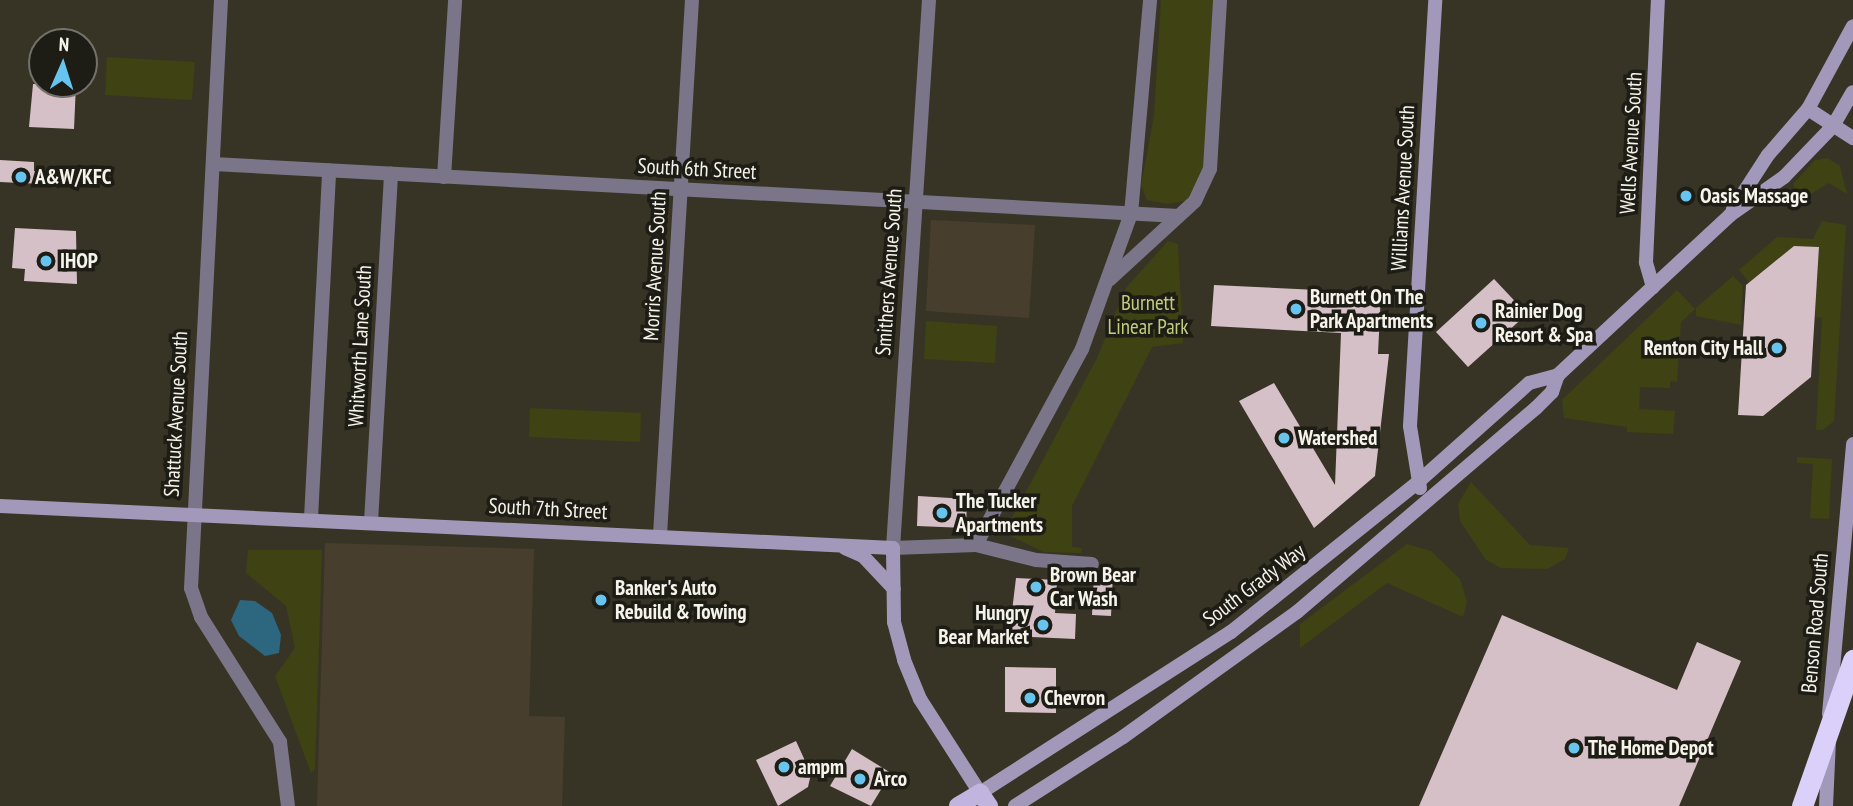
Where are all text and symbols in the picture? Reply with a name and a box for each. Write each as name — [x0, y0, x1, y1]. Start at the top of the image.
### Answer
north arrow — [28, 28, 98, 98]
text: N — [58, 32, 70, 56]
street label: Wells Avenue South — [1615, 71, 1647, 215]
street label: Williams Avenue South — [1386, 104, 1420, 272]
street label: South 6th Street — [637, 153, 757, 185]
place label: A&W/KFC — [35, 164, 111, 190]
marker: A&W/KFC — [13, 169, 29, 185]
place label: Oasis Massage — [1700, 183, 1808, 209]
street label: Smithers Avenue South — [871, 187, 907, 357]
marker: Oasis Massage — [1678, 188, 1694, 204]
street label: Morris Avenue South — [638, 191, 672, 341]
place label: IHOP — [60, 248, 98, 274]
marker: IHOP — [38, 253, 54, 269]
street label: Whitworth Lane South — [343, 264, 377, 428]
place label: Burnett On The Park Apartments — [1310, 284, 1434, 334]
park label: Burnett Linear Park — [1108, 290, 1188, 340]
place label: Rainier Dog Resort & Spa — [1495, 298, 1593, 348]
marker: Burnett On The Park Apartments — [1288, 301, 1304, 317]
marker: Rainier Dog Resort & Spa — [1473, 315, 1489, 331]
street label: Shattuck Avenue South — [159, 330, 193, 498]
place label: Renton City Hall — [1643, 335, 1763, 361]
marker: Renton City Hall — [1769, 340, 1785, 356]
place label: Watershed — [1298, 425, 1377, 451]
marker: Watershed — [1276, 430, 1292, 446]
place label: The Tucker Apartments — [956, 488, 1043, 538]
street label: South 7th Street — [488, 493, 608, 525]
marker: The Tucker Apartments — [934, 505, 950, 521]
street label: South Grady Way — [1198, 538, 1310, 632]
street label: Benson Road South — [1796, 552, 1834, 694]
place label: Brown Bear Car Wash — [1050, 562, 1136, 612]
place label: Banker's Auto Rebuild & Towing — [615, 575, 747, 625]
marker: Brown Bear Car Wash — [1028, 579, 1044, 595]
marker: Banker's Auto Rebuild & Towing — [593, 592, 609, 608]
place label: Hungry Bear Market — [938, 600, 1029, 650]
marker: Hungry Bear Market — [1035, 617, 1051, 633]
place label: Chevron — [1044, 685, 1105, 711]
marker: Chevron — [1022, 690, 1038, 706]
place label: The Home Depot — [1588, 735, 1713, 761]
marker: The Home Depot — [1566, 740, 1582, 756]
place label: ampm — [798, 754, 844, 780]
marker: ampm — [776, 759, 792, 775]
place label: Arco — [874, 766, 907, 792]
marker: Arco — [852, 771, 868, 787]

